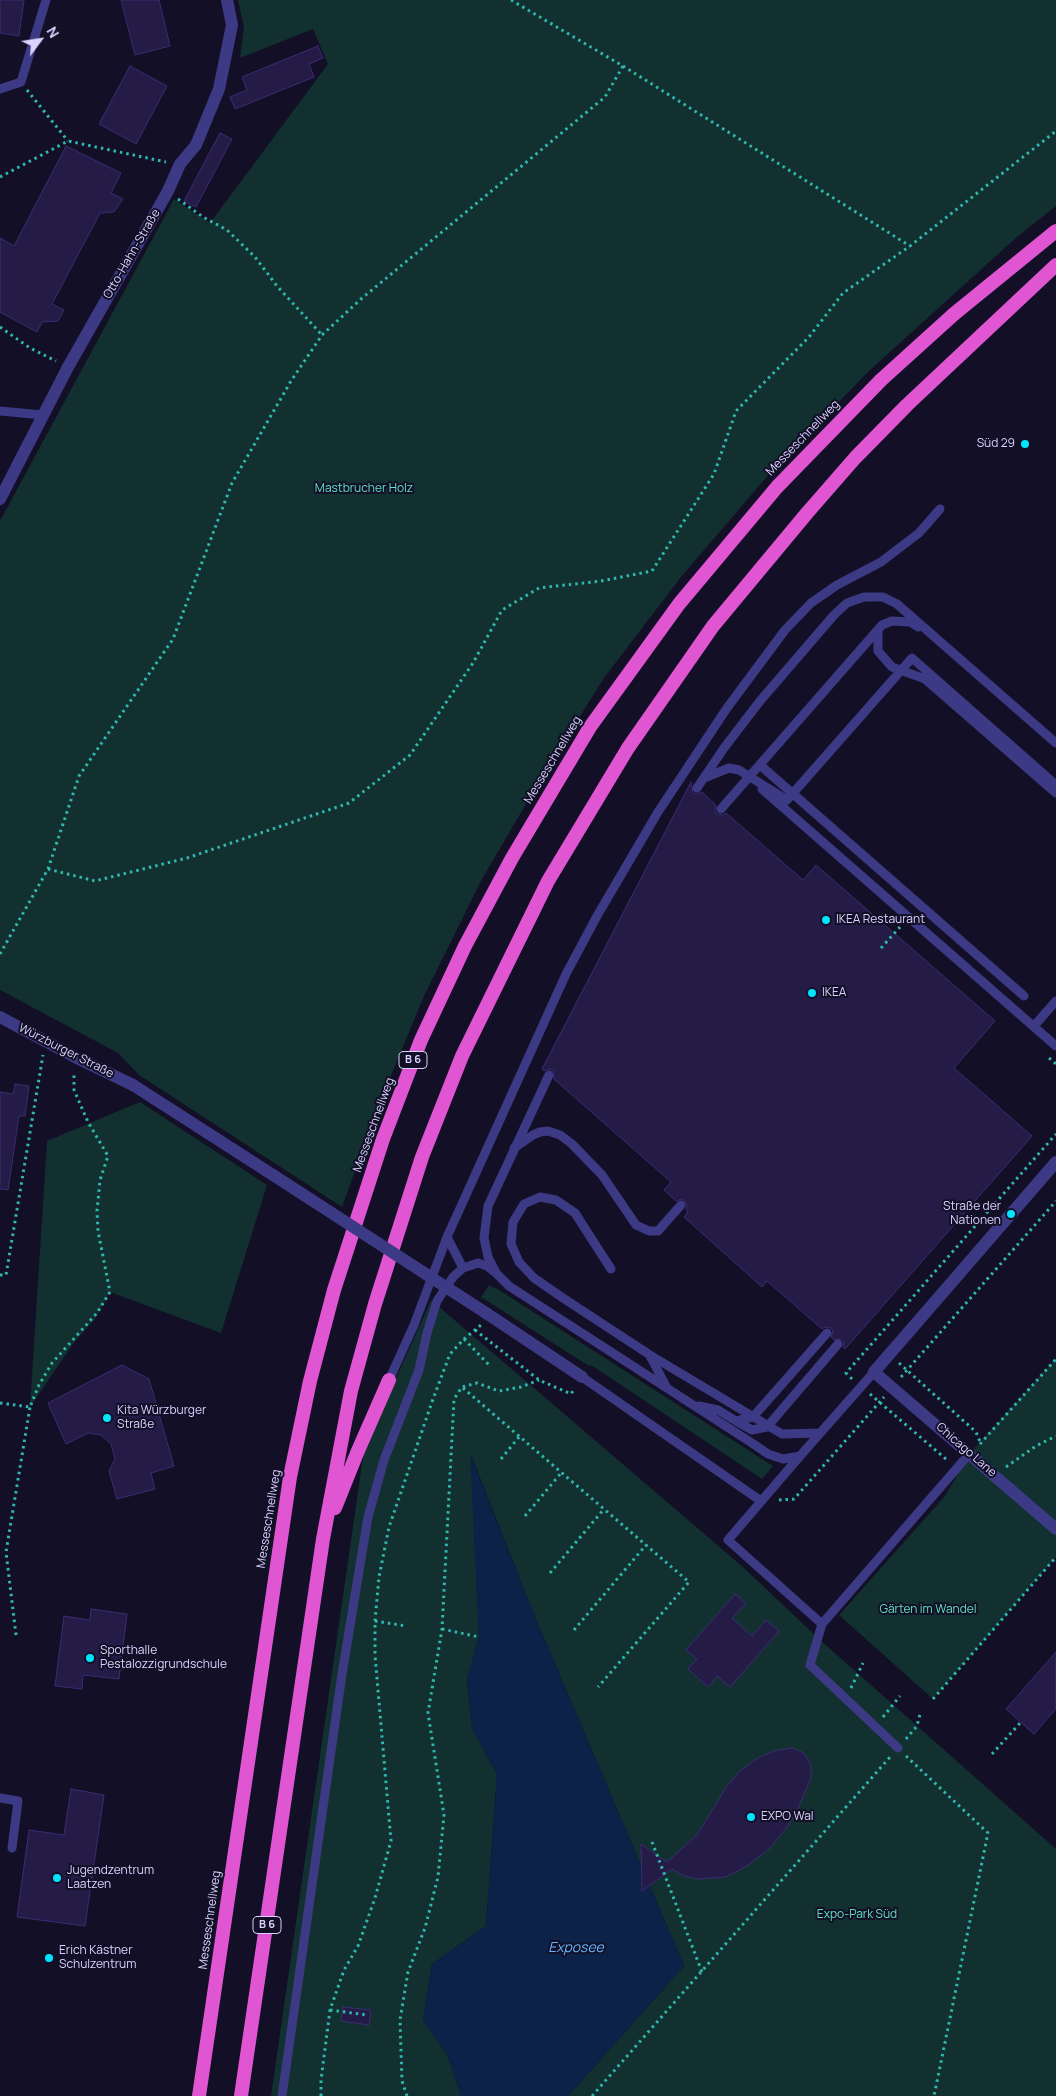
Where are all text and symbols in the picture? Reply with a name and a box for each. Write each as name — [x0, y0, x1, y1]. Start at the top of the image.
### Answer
north arrow — [15, 15, 65, 65]
text: N — [43, 23, 64, 41]
street label: Otto-Hahn-Straße — [101, 207, 163, 301]
street label: Messeschnellweg — [763, 397, 843, 479]
place label: Süd 29 — [977, 437, 1015, 451]
marker: Süd 29 — [1019, 438, 1031, 450]
park label: Mastbrucher Holz — [315, 482, 413, 496]
street label: Messeschnellweg — [521, 714, 585, 806]
place label: IKEA Restaurant — [836, 913, 925, 927]
marker: IKEA Restaurant — [820, 914, 832, 926]
place label: IKEA — [822, 986, 846, 1000]
marker: IKEA — [806, 987, 818, 999]
street label: Würzburger Straße — [16, 1021, 116, 1081]
road number: B 6 — [399, 1052, 427, 1068]
street label: Messeschnellweg — [350, 1076, 398, 1174]
place label: Straße der Nationen — [943, 1200, 1001, 1228]
marker: Straße der Nationen — [1005, 1208, 1017, 1220]
place label: Kita Würzburger Straße — [117, 1404, 206, 1432]
marker: Kita Würzburger Straße — [101, 1412, 113, 1424]
street label: Chicago Lane — [933, 1420, 999, 1480]
street label: Messeschnellweg — [254, 1469, 284, 1569]
park label: Gärten im Wandel — [879, 1603, 977, 1617]
place label: Sporthalle Pestalozzigrundschule — [100, 1644, 227, 1672]
marker: Sporthalle Pestalozzigrundschule — [84, 1652, 96, 1664]
place label: EXPO Wal — [761, 1810, 814, 1824]
marker: EXPO Wal — [745, 1811, 757, 1823]
place label: Jugendzentrum Laatzen — [67, 1864, 154, 1892]
street label: Messeschnellweg — [196, 1870, 224, 1970]
marker: Jugendzentrum Laatzen — [51, 1872, 63, 1884]
park label: Expo-Park Süd — [817, 1908, 897, 1922]
road number: B 6 — [253, 1916, 281, 1934]
water label: Exposee — [548, 1940, 604, 1956]
place label: Erich Kästner Schulzentrum — [59, 1944, 136, 1972]
marker: Erich Kästner Schulzentrum — [43, 1952, 55, 1964]

